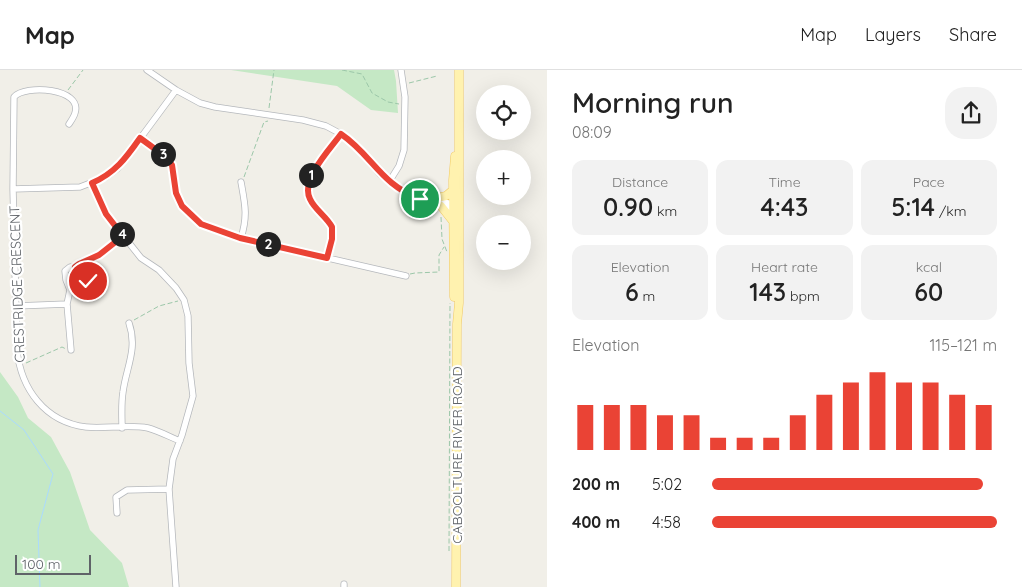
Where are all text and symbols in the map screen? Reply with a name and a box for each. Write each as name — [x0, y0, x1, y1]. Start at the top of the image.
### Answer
text: Map — [25, 20, 75, 50]
text: Map — [800, 23, 837, 46]
text: Layers — [865, 23, 921, 46]
text: Share — [949, 23, 997, 46]
map controls — [476, 85, 531, 270]
button: locate — [476, 85, 531, 140]
text: Morning run — [572, 85, 733, 120]
button: share — [945, 87, 997, 139]
text: 08:09 — [572, 122, 612, 142]
pin: 3 — [150, 142, 176, 166]
text: 3 — [160, 145, 167, 163]
button: + — [476, 150, 531, 205]
pin: 1 — [298, 162, 324, 188]
text: 1 — [309, 166, 314, 184]
text: Distance — [612, 173, 668, 191]
text: Time — [768, 173, 801, 191]
text: Pace — [913, 173, 945, 191]
pin — [399, 178, 441, 220]
icon: arrive — [406, 185, 434, 213]
text: 0.90 — [603, 191, 653, 222]
text: 4:43 — [761, 191, 808, 222]
text: 5:14 — [891, 191, 935, 222]
text: km — [653, 202, 677, 220]
text: /km — [935, 202, 966, 220]
street label: CRESTRIDGE CRESCENT — [5, 205, 29, 363]
button: − — [476, 215, 531, 270]
pin: 4 — [110, 222, 134, 246]
text: 4 — [118, 225, 127, 243]
pin: 2 — [256, 232, 280, 256]
text: 2 — [265, 235, 272, 253]
text: Elevation — [611, 258, 670, 276]
text: Heart rate — [751, 258, 818, 276]
text: kcal — [916, 258, 942, 276]
pin — [67, 260, 109, 302]
icon: check — [74, 267, 102, 295]
text: 6 — [625, 276, 639, 307]
text: 143 — [749, 276, 786, 307]
text: 60 — [914, 276, 943, 307]
text: m — [639, 287, 655, 305]
text: bpm — [786, 287, 820, 305]
text: Elevation — [572, 335, 639, 355]
text: 115–121 m — [929, 335, 997, 355]
street label: CABOOLTURE RIVER ROAD — [448, 366, 466, 544]
text: 200 m — [572, 474, 620, 494]
text: 5:02 — [652, 474, 682, 494]
text: 400 m — [572, 512, 620, 532]
text: 4:58 — [652, 512, 681, 532]
scale bar — [15, 552, 91, 575]
text: 100 m — [22, 555, 60, 573]

